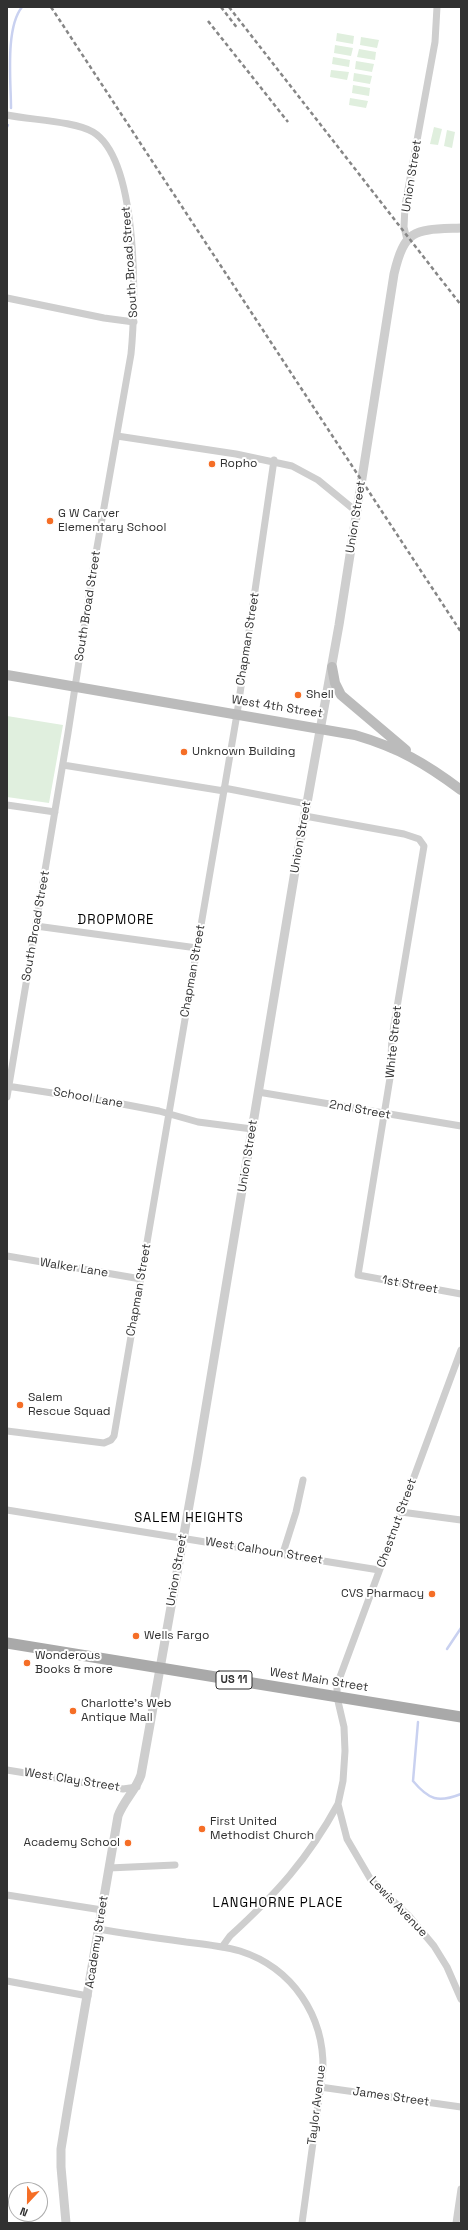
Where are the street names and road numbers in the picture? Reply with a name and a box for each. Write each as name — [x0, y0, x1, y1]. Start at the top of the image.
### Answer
street label: Union Street — [399, 139, 425, 213]
street label: South Broad Street — [119, 206, 141, 318]
street label: Union Street — [343, 480, 369, 554]
street label: South Broad Street — [72, 550, 104, 662]
street label: Chapman Street — [234, 591, 262, 687]
street label: West 4th Street — [230, 693, 324, 721]
street label: Union Street — [288, 800, 314, 874]
street label: South Broad Street — [19, 870, 53, 982]
street label: Chapman Street — [178, 923, 208, 1019]
street label: White Street — [383, 1005, 405, 1079]
street label: School Lane — [52, 1085, 124, 1111]
street label: 2nd Street — [328, 1098, 392, 1122]
street label: Union Street — [235, 1119, 261, 1193]
street label: Chapman Street — [124, 1242, 154, 1338]
street label: Walker Lane — [39, 1255, 109, 1281]
street label: 1st Street — [381, 1273, 439, 1297]
street label: Chestnut Street — [374, 1476, 420, 1570]
street label: Union Street — [164, 1533, 190, 1607]
street label: West Calhoun Street — [204, 1535, 324, 1567]
street label: West Main Street — [269, 1665, 369, 1695]
road number: US 11 — [216, 1671, 252, 1689]
street label: West Clay Street — [23, 1765, 121, 1795]
street label: Lewis Avenue — [366, 1874, 430, 1940]
street label: Academy Street — [83, 1895, 111, 1989]
street label: Taylor Avenue — [305, 2064, 329, 2146]
street label: James Street — [352, 2084, 430, 2110]

